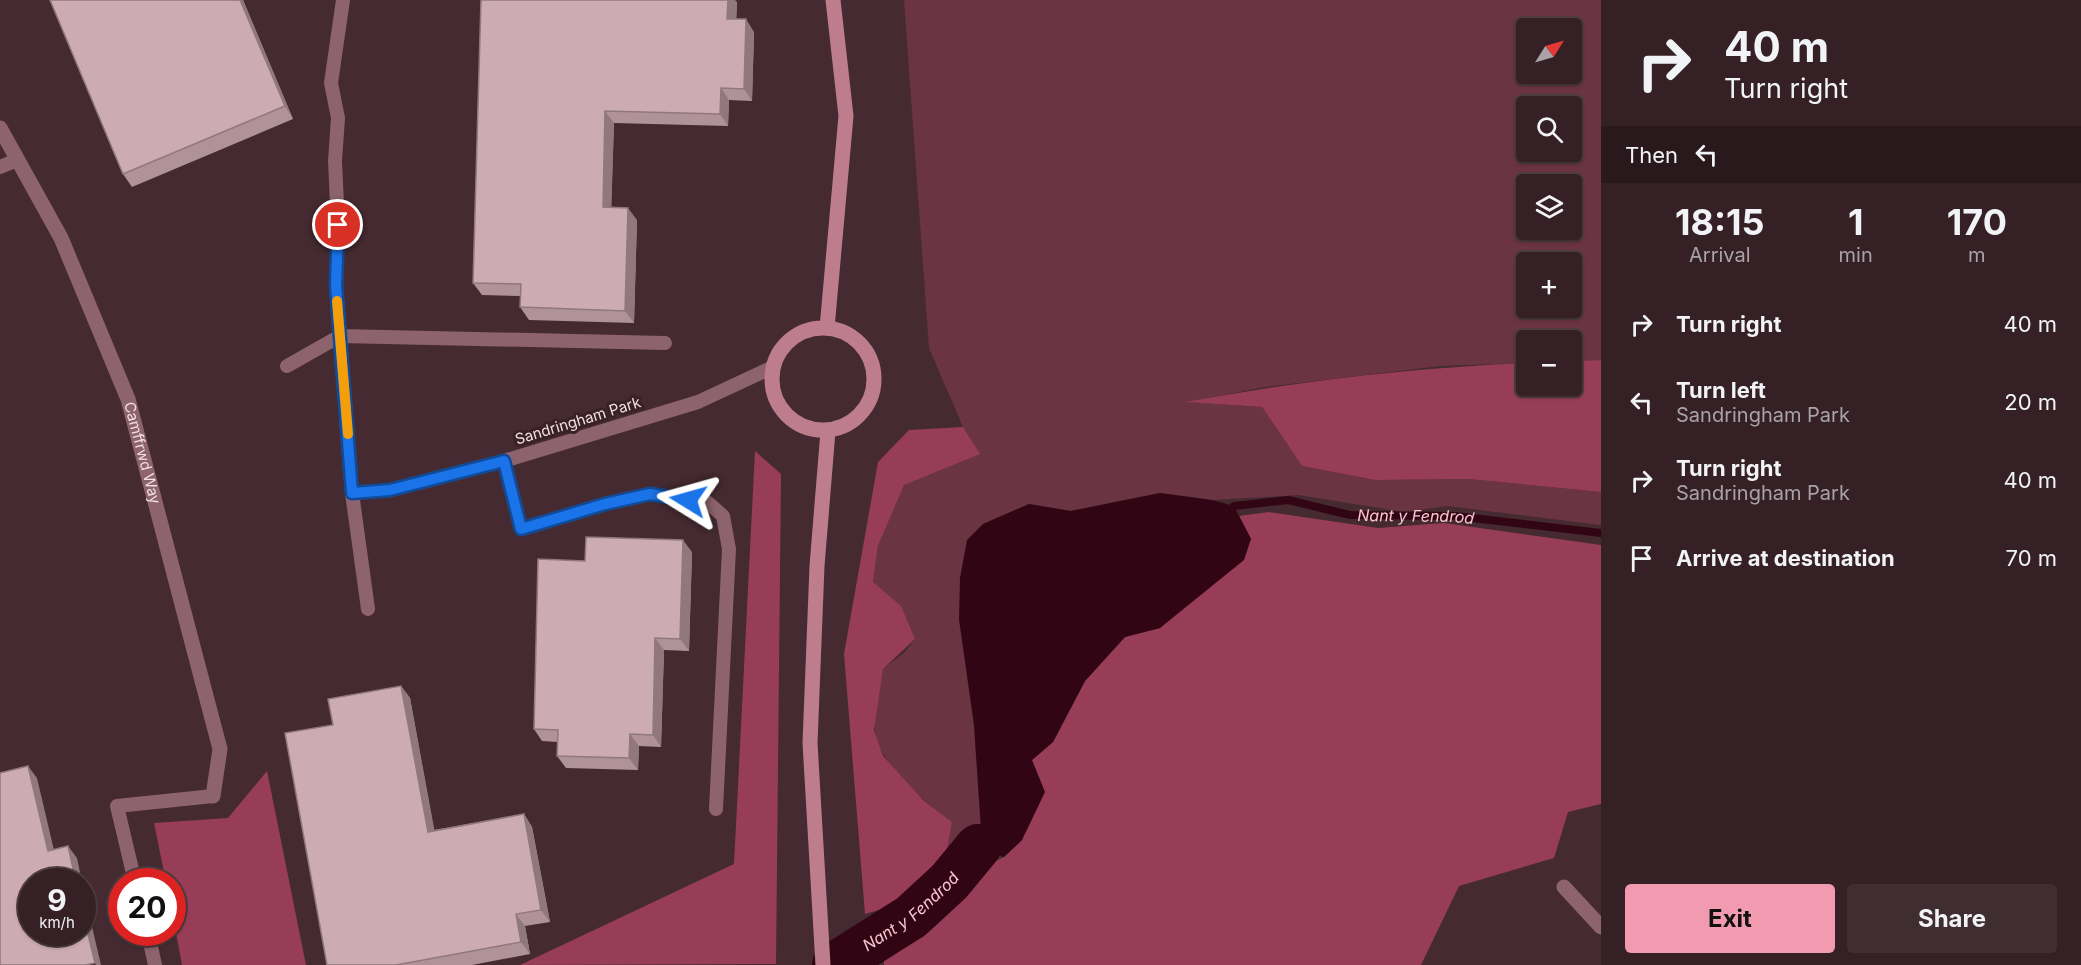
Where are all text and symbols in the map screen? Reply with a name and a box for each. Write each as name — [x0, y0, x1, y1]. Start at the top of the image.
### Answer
north arrow — [1516, 18, 1582, 84]
map controls — [1516, 18, 1582, 396]
text: 40 m — [1724, 21, 1829, 72]
icon: right — [1625, 24, 1703, 102]
text: Turn right — [1724, 72, 1848, 105]
button: search — [1516, 96, 1582, 162]
icon: left — [1690, 138, 1723, 171]
text: Then — [1625, 142, 1678, 168]
button: layers — [1516, 174, 1582, 240]
pin — [312, 199, 363, 250]
text: 18:15 — [1675, 200, 1765, 244]
text: 1 — [1848, 200, 1863, 244]
text: 170 — [1947, 200, 2007, 244]
icon: arrive — [321, 208, 354, 241]
text: Arrival — [1689, 243, 1751, 267]
text: min — [1839, 243, 1873, 267]
text: m — [1968, 243, 1986, 267]
button: + — [1516, 252, 1582, 318]
icon: right — [1625, 308, 1658, 341]
text: Turn right — [1676, 311, 1782, 337]
text: 40 m — [2003, 311, 2057, 337]
button: − — [1516, 330, 1582, 396]
text: Turn left — [1676, 377, 1766, 403]
icon: left — [1625, 386, 1658, 419]
text: 20 m — [2004, 389, 2057, 415]
street label: Sandringham Park — [513, 392, 644, 449]
street label: Camffrwd Way — [120, 400, 165, 507]
text: Sandringham Park — [1676, 403, 1850, 427]
text: Turn right — [1676, 455, 1782, 481]
icon: right — [1625, 464, 1658, 497]
text: 40 m — [2003, 467, 2057, 493]
position arrow — [656, 468, 720, 532]
text: Sandringham Park — [1676, 481, 1850, 505]
water label: Nant y Fendrod — [1357, 505, 1476, 528]
icon: arrive — [1625, 542, 1658, 575]
text: Arrive at destination — [1676, 545, 1895, 571]
text: 70 m — [2006, 545, 2057, 571]
speed limit sign: 20 — [108, 868, 186, 946]
water label: Nant y Fendrod — [859, 868, 963, 955]
text: 9 — [47, 882, 67, 918]
button: Exit — [1625, 884, 1835, 953]
button: Share — [1847, 884, 2057, 953]
text: km/h — [39, 913, 75, 932]

